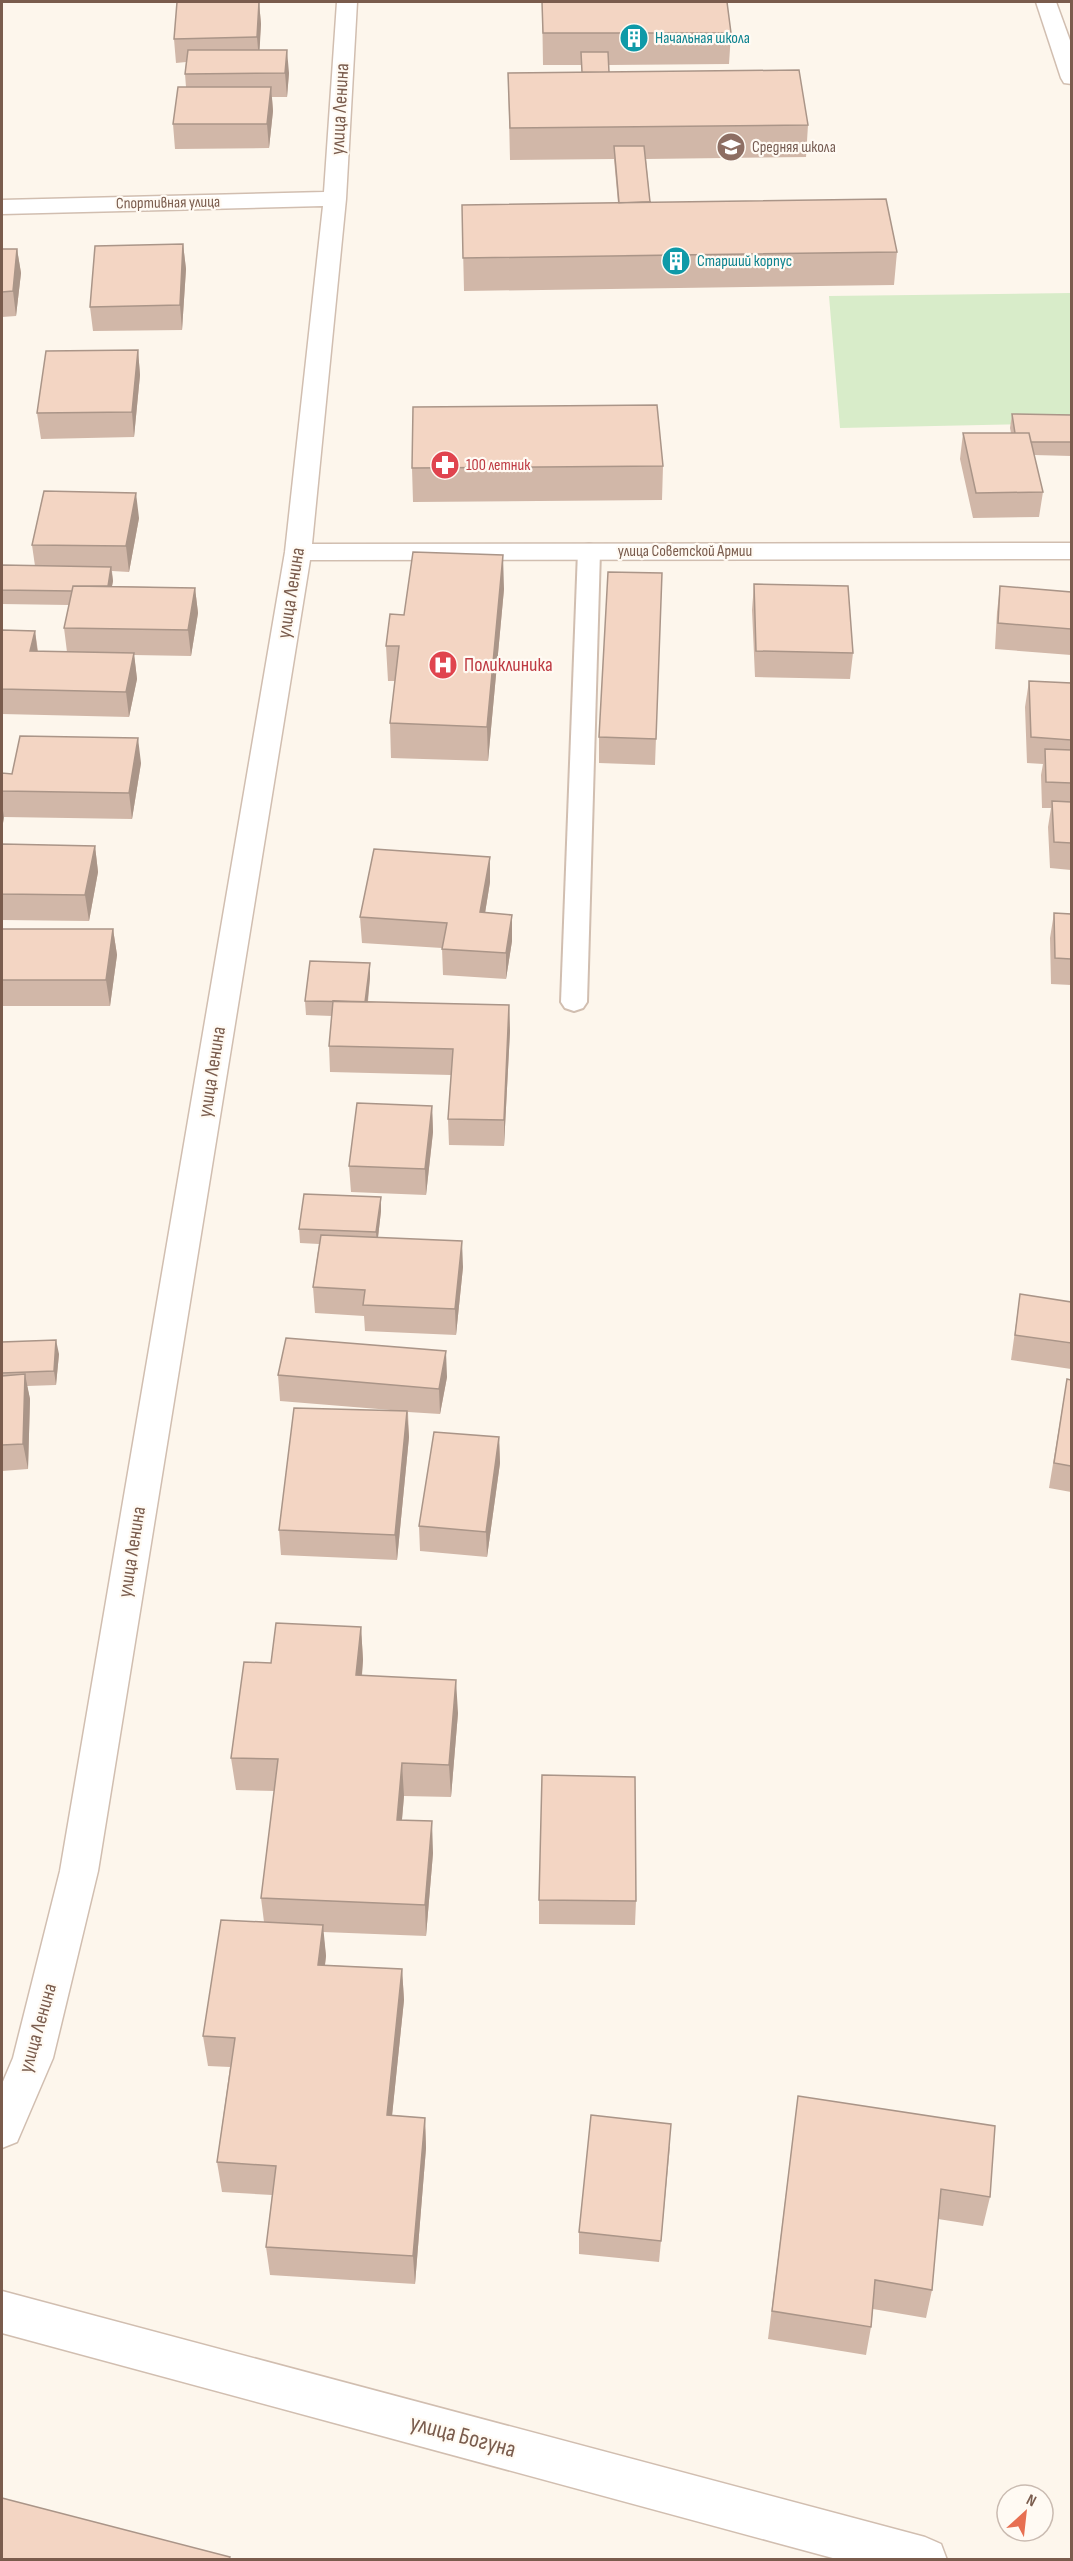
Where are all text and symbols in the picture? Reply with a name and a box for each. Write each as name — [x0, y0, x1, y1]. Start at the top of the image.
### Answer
building icon: Начальная школа — [618, 22, 650, 54]
place label: Начальная школа — [655, 29, 750, 48]
street label: улица Ленина — [326, 63, 354, 155]
school or university icon: Средняя школа — [715, 131, 747, 163]
place label: Средняя школа — [752, 138, 836, 157]
street label: Спортивная улица — [116, 193, 220, 213]
building icon: Старший корпус — [660, 245, 692, 277]
place label: Старший корпус — [697, 252, 792, 271]
pharmacy icon: 100 летник — [429, 449, 461, 481]
place label: 100 летник — [466, 456, 531, 475]
street label: улица Советской Армии — [618, 542, 752, 561]
street label: улица Ленина — [272, 546, 310, 640]
hospital icon: Поликлиника — [427, 649, 459, 681]
place label: Поликлиника — [464, 653, 553, 677]
street label: улица Ленина — [193, 1025, 231, 1119]
street label: улица Ленина — [113, 1505, 151, 1599]
street label: улица Ленина — [14, 1981, 62, 2075]
street label: улица Богуна — [407, 2408, 519, 2464]
north arrow — [995, 2483, 1055, 2543]
text: N — [1023, 2491, 1039, 2511]

